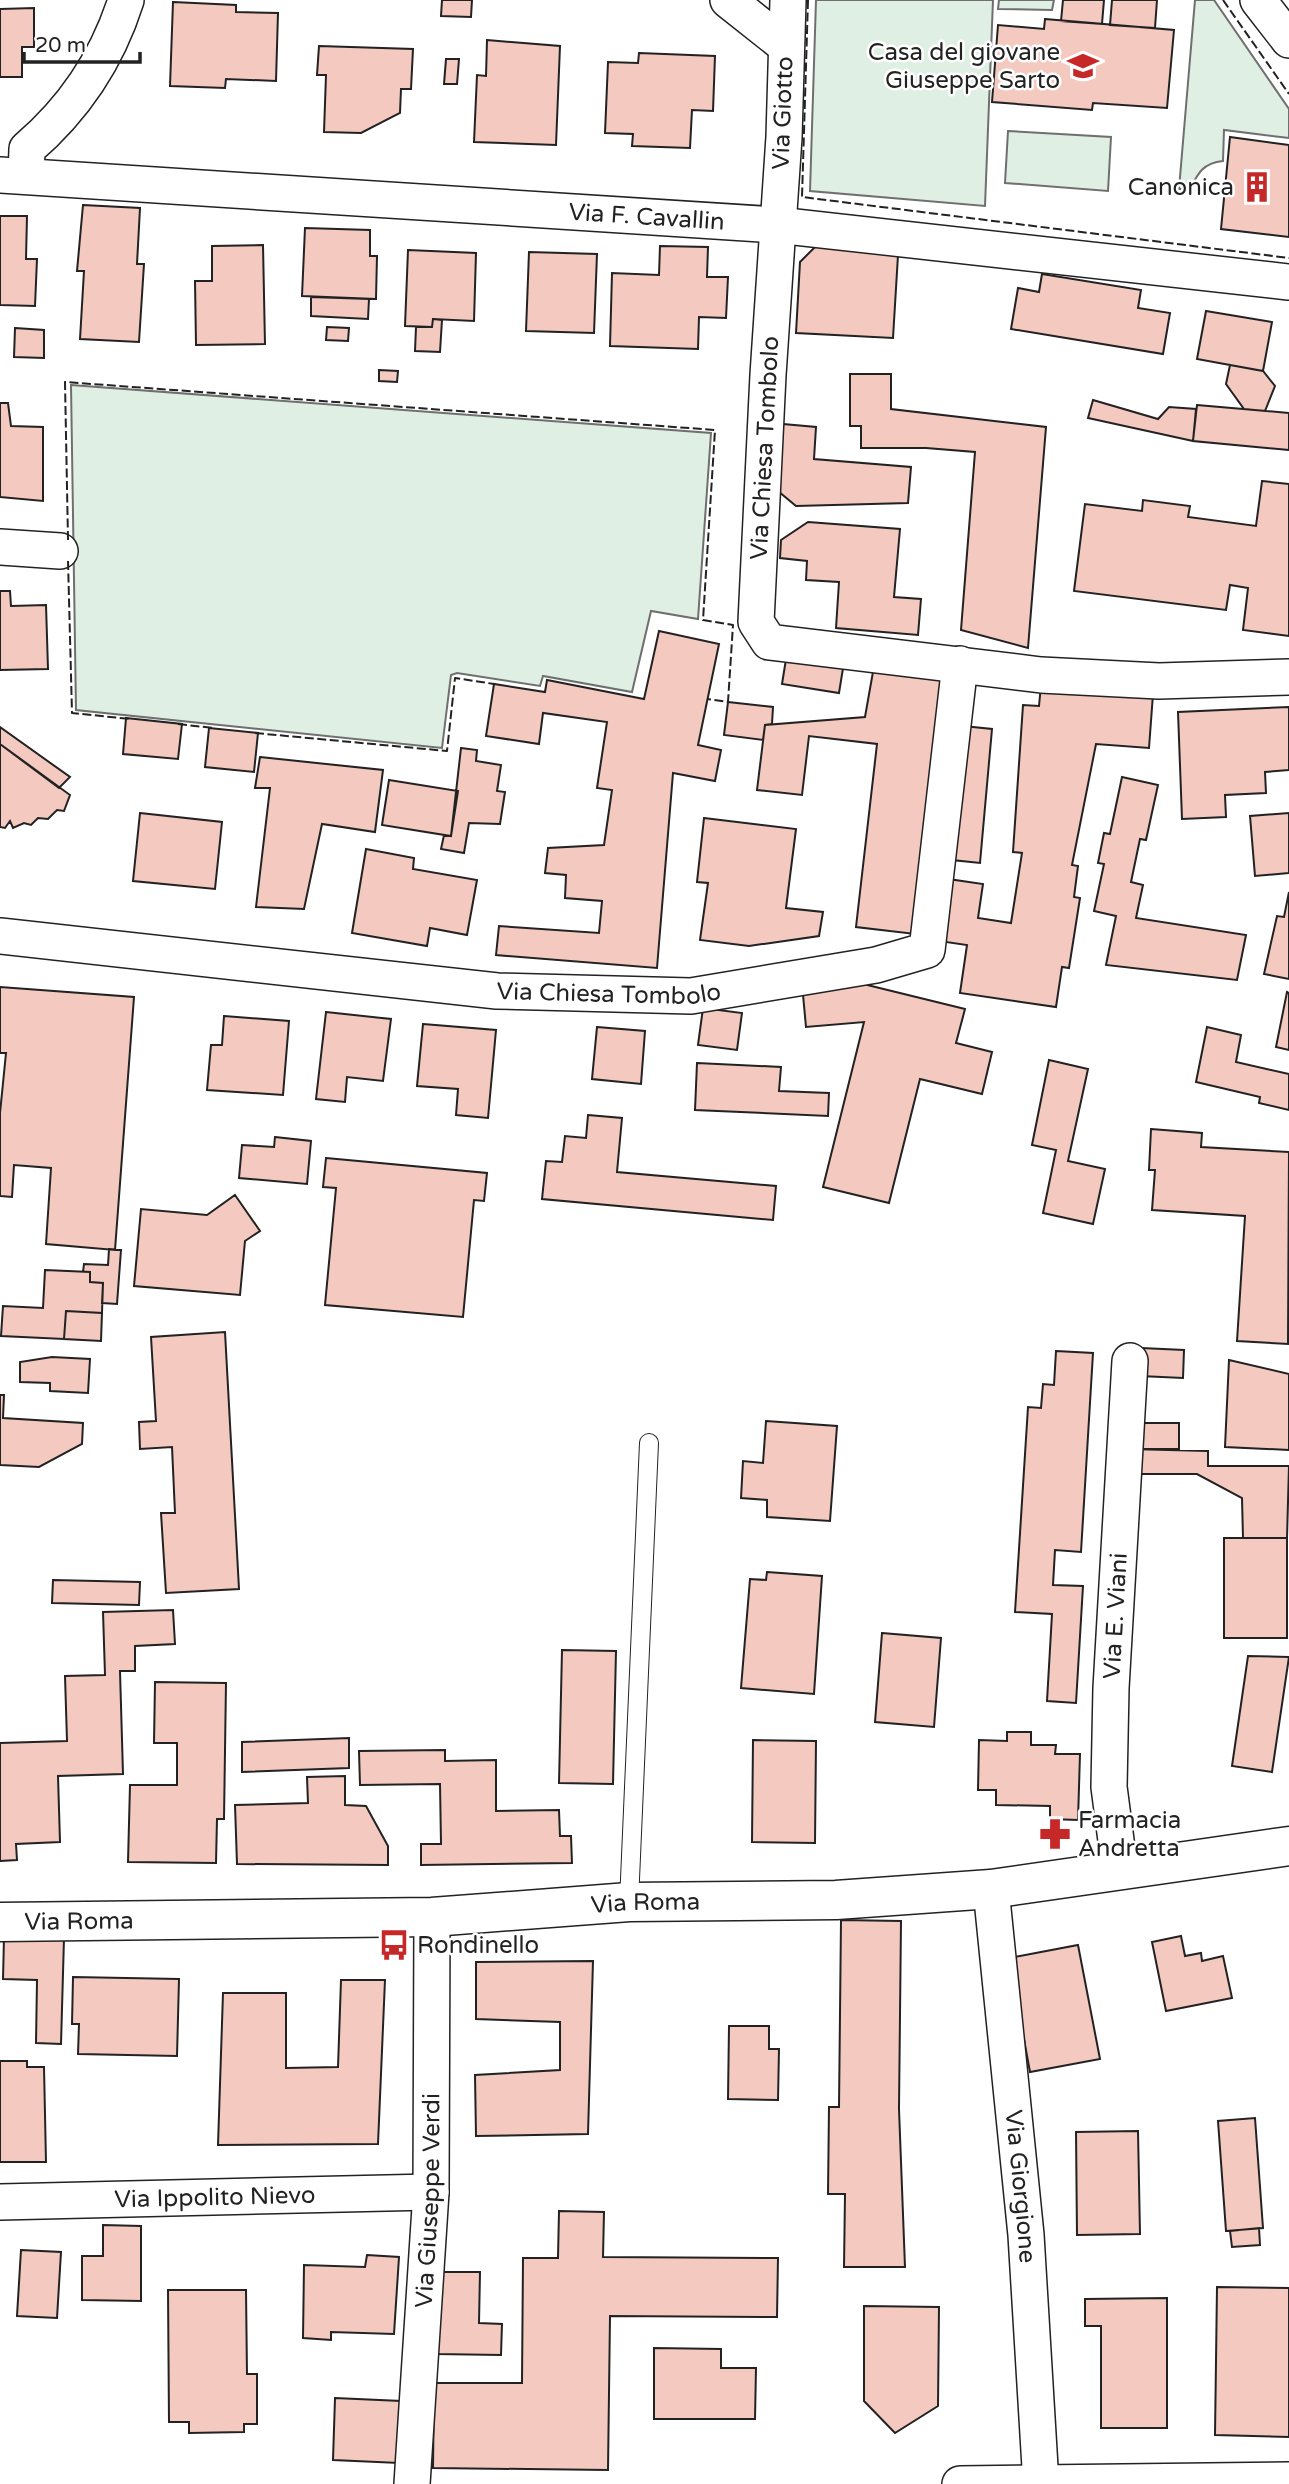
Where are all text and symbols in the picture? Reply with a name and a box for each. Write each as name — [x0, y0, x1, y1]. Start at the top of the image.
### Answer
scale bar — [24, 21, 140, 65]
text: 20 m — [35, 33, 86, 58]
place label: Casa del giovane Giuseppe Sarto — [868, 38, 1060, 95]
school or university icon: Casa del giovane Giuseppe Sarto — [1066, 49, 1100, 83]
street label: Via Giotto — [767, 56, 799, 170]
building icon: Canonica — [1240, 170, 1274, 204]
place label: Canonica — [1128, 173, 1234, 202]
street label: Via F. Cavallin — [568, 197, 726, 236]
street label: Via Chiesa Tombolo — [745, 335, 785, 561]
street label: Via Chiesa Tombolo — [496, 976, 723, 1011]
street label: Via E. Viani — [1097, 1552, 1133, 1680]
place label: Farmacia Andretta — [1078, 1806, 1181, 1863]
pharmacy icon: Farmacia Andretta — [1038, 1817, 1072, 1851]
street label: Via Roma — [590, 1887, 700, 1919]
street label: Via Roma — [24, 1906, 134, 1936]
bus stop icon: Rondinello — [377, 1928, 411, 1962]
place label: Rondinello — [417, 1931, 539, 1960]
street label: Via Giuseppe Verdi — [409, 2093, 446, 2309]
street label: Via Giorgione — [999, 2109, 1042, 2264]
street label: Via Ippolito Nievo — [114, 2180, 316, 2214]

